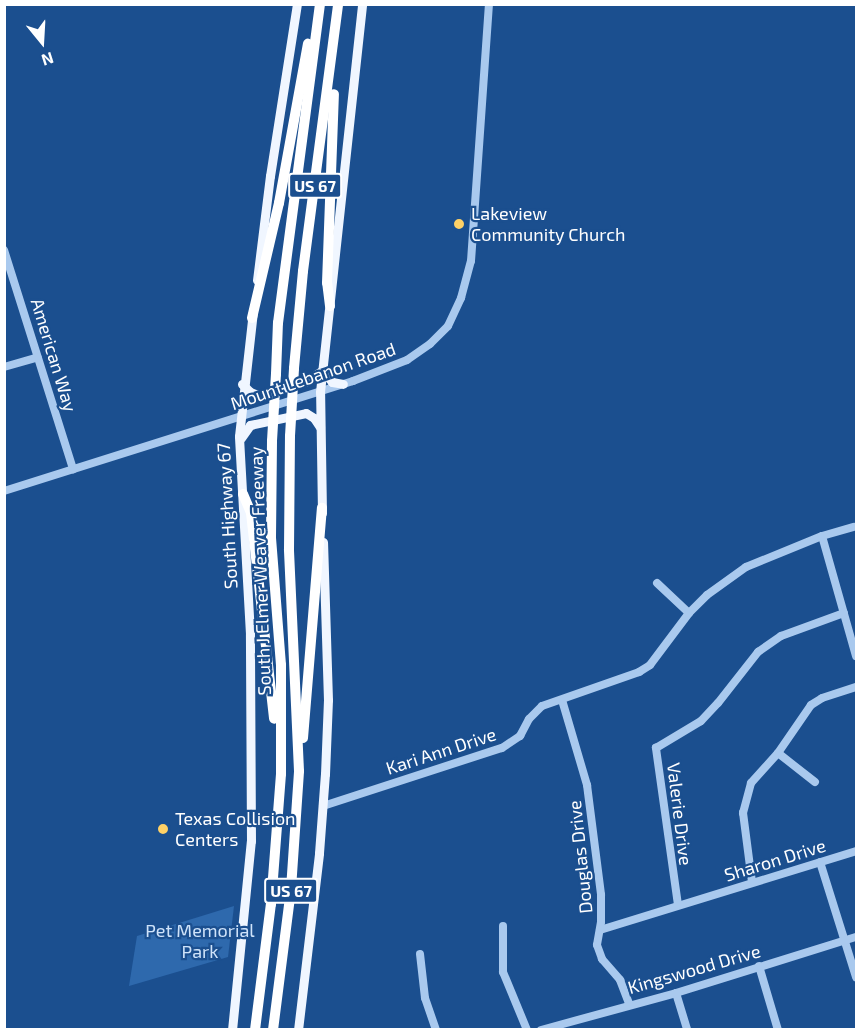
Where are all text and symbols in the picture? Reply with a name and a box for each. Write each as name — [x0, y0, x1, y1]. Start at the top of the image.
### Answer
north arrow — [12, 12, 72, 72]
text: N — [39, 49, 56, 70]
road number: US 67 — [288, 173, 342, 199]
place label: Lakeview Community Church — [471, 203, 626, 246]
marker: Lakeview Community Church — [452, 217, 466, 231]
street label: American Way — [26, 296, 82, 414]
street label: Mount Lebanon Road — [228, 338, 398, 414]
street label: South Highway 67 — [212, 442, 242, 590]
street label: South J Elmer Weaver Freeway — [245, 445, 275, 697]
street label: Kari Ann Drive — [383, 723, 499, 779]
street label: Valerie Drive — [663, 761, 697, 867]
street label: Douglas Drive — [563, 799, 597, 915]
place label: Texas Collision Centers — [175, 808, 296, 850]
marker: Texas Collision Centers — [156, 822, 170, 836]
street label: Sharon Drive — [722, 834, 828, 886]
road number: US 67 — [264, 878, 318, 904]
park label: Pet Memorial Park — [145, 920, 255, 962]
street label: Kingswood Drive — [625, 940, 763, 998]

